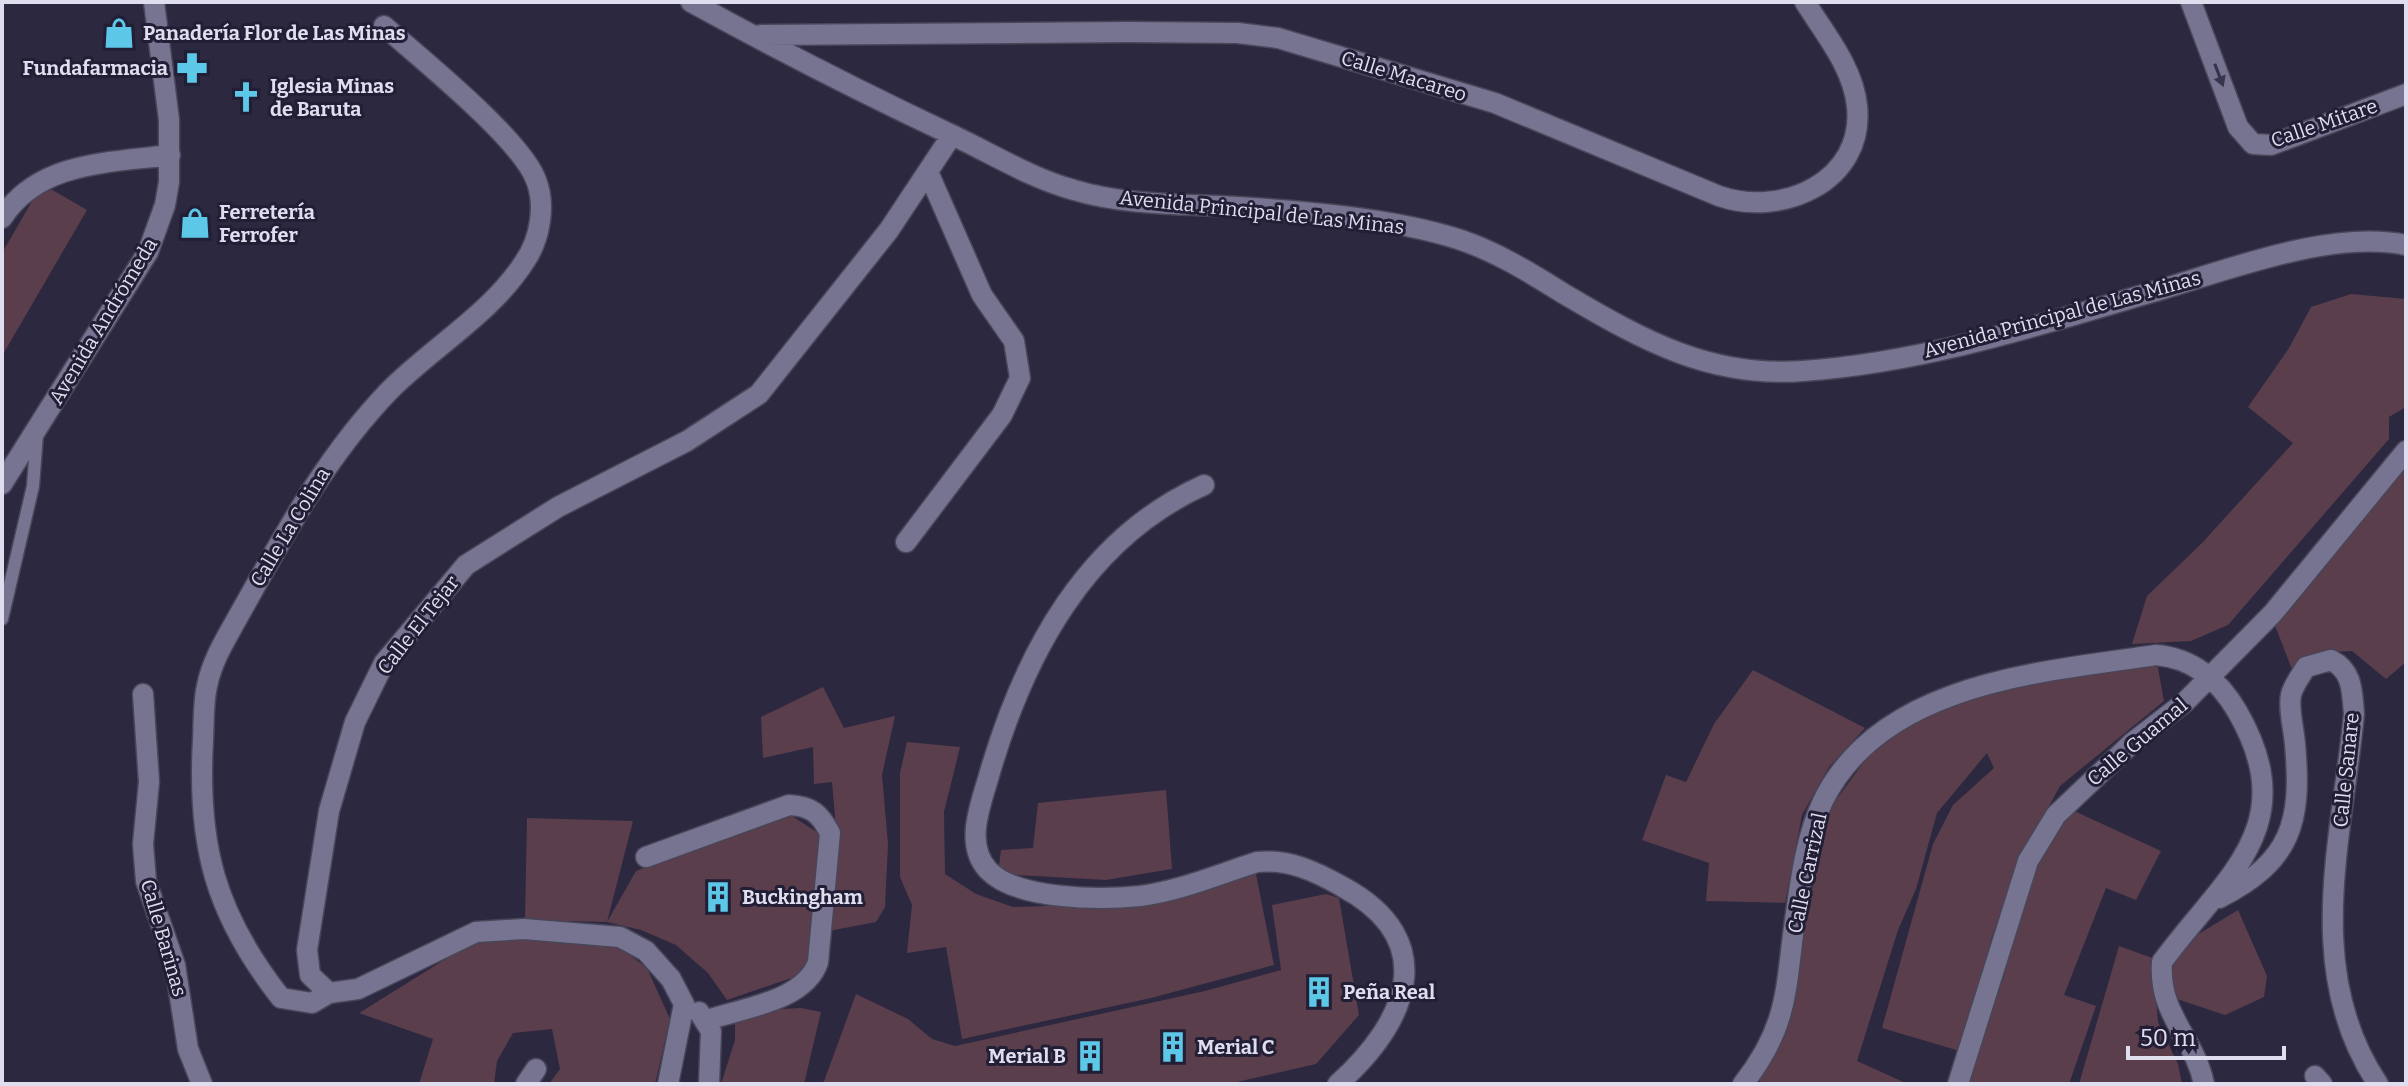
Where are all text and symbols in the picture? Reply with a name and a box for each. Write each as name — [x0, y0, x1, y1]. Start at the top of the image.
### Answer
shop icon: Panadería Flor de Las Minas — [102, 16, 136, 50]
place label: Panadería Flor de Las Minas — [143, 21, 406, 45]
street label: Calle Macareo — [1338, 46, 1470, 106]
pharmacy icon: Fundafarmacia — [175, 51, 209, 85]
place label: Fundafarmacia — [23, 56, 168, 80]
one-way arrow — [2213, 63, 2226, 87]
place label: Iglesia Minas de Baruta — [270, 74, 394, 121]
church icon: Iglesia Minas de Baruta — [229, 80, 263, 114]
street label: Calle Mitare — [2268, 94, 2380, 152]
street label: Avenida Principal de Las Minas — [1119, 185, 1405, 239]
place label: Ferretería Ferrofer — [219, 200, 315, 247]
shop icon: Ferretería Ferrofer — [178, 206, 212, 240]
street label: Avenida Andrómeda — [44, 233, 162, 409]
street label: Avenida Principal de Las Minas — [1921, 265, 2203, 363]
street label: Calle La Colina — [245, 463, 335, 591]
street label: Calle El Tejar — [372, 571, 465, 680]
street label: Calle Guamal — [2082, 693, 2192, 791]
street label: Calle Sanare — [2328, 711, 2364, 829]
street label: Calle Carrizal — [1783, 810, 1832, 936]
street label: Calle Barinas — [136, 877, 192, 999]
building icon: Buckingham — [701, 880, 735, 914]
place label: Buckingham — [742, 885, 863, 909]
building icon: Peña Real — [1302, 975, 1336, 1009]
place label: Peña Real — [1343, 980, 1435, 1004]
scale bar — [2128, 1010, 2284, 1060]
text: 50 m — [2140, 1024, 2196, 1052]
building icon: Merial C — [1156, 1030, 1190, 1064]
place label: Merial C — [1197, 1035, 1274, 1059]
building icon: Merial B — [1073, 1039, 1107, 1073]
place label: Merial B — [988, 1044, 1066, 1068]

